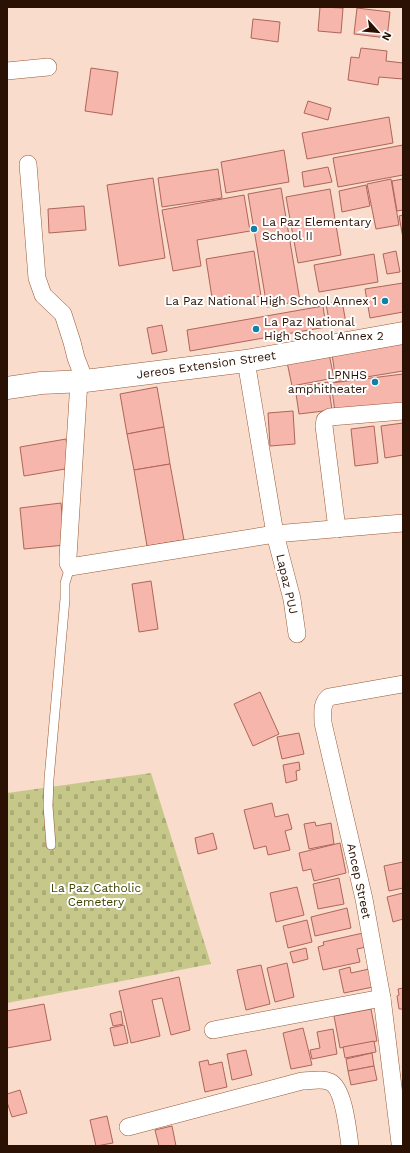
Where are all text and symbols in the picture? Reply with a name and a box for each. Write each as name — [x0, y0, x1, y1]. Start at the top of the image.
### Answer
north arrow — [358, 12, 398, 52]
text: N — [379, 30, 394, 43]
place label: La Paz Elementary School II — [262, 215, 372, 243]
marker: La Paz Elementary School II — [249, 224, 259, 234]
place label: La Paz National High School Annex 1 — [165, 294, 377, 308]
marker: La Paz National High School Annex 1 — [380, 296, 390, 306]
place label: La Paz National High School Annex 2 — [264, 315, 384, 343]
marker: La Paz National High School Annex 2 — [251, 324, 261, 334]
street label: Jereos Extension Street — [135, 348, 277, 382]
place label: LPNHS amphitheater — [288, 368, 367, 396]
marker: LPNHS amphitheater — [370, 377, 380, 387]
street label: Lapaz PUJ — [273, 553, 301, 615]
street label: Ancep Street — [344, 842, 374, 920]
park label: La Paz Catholic Cemetery — [51, 881, 141, 909]

